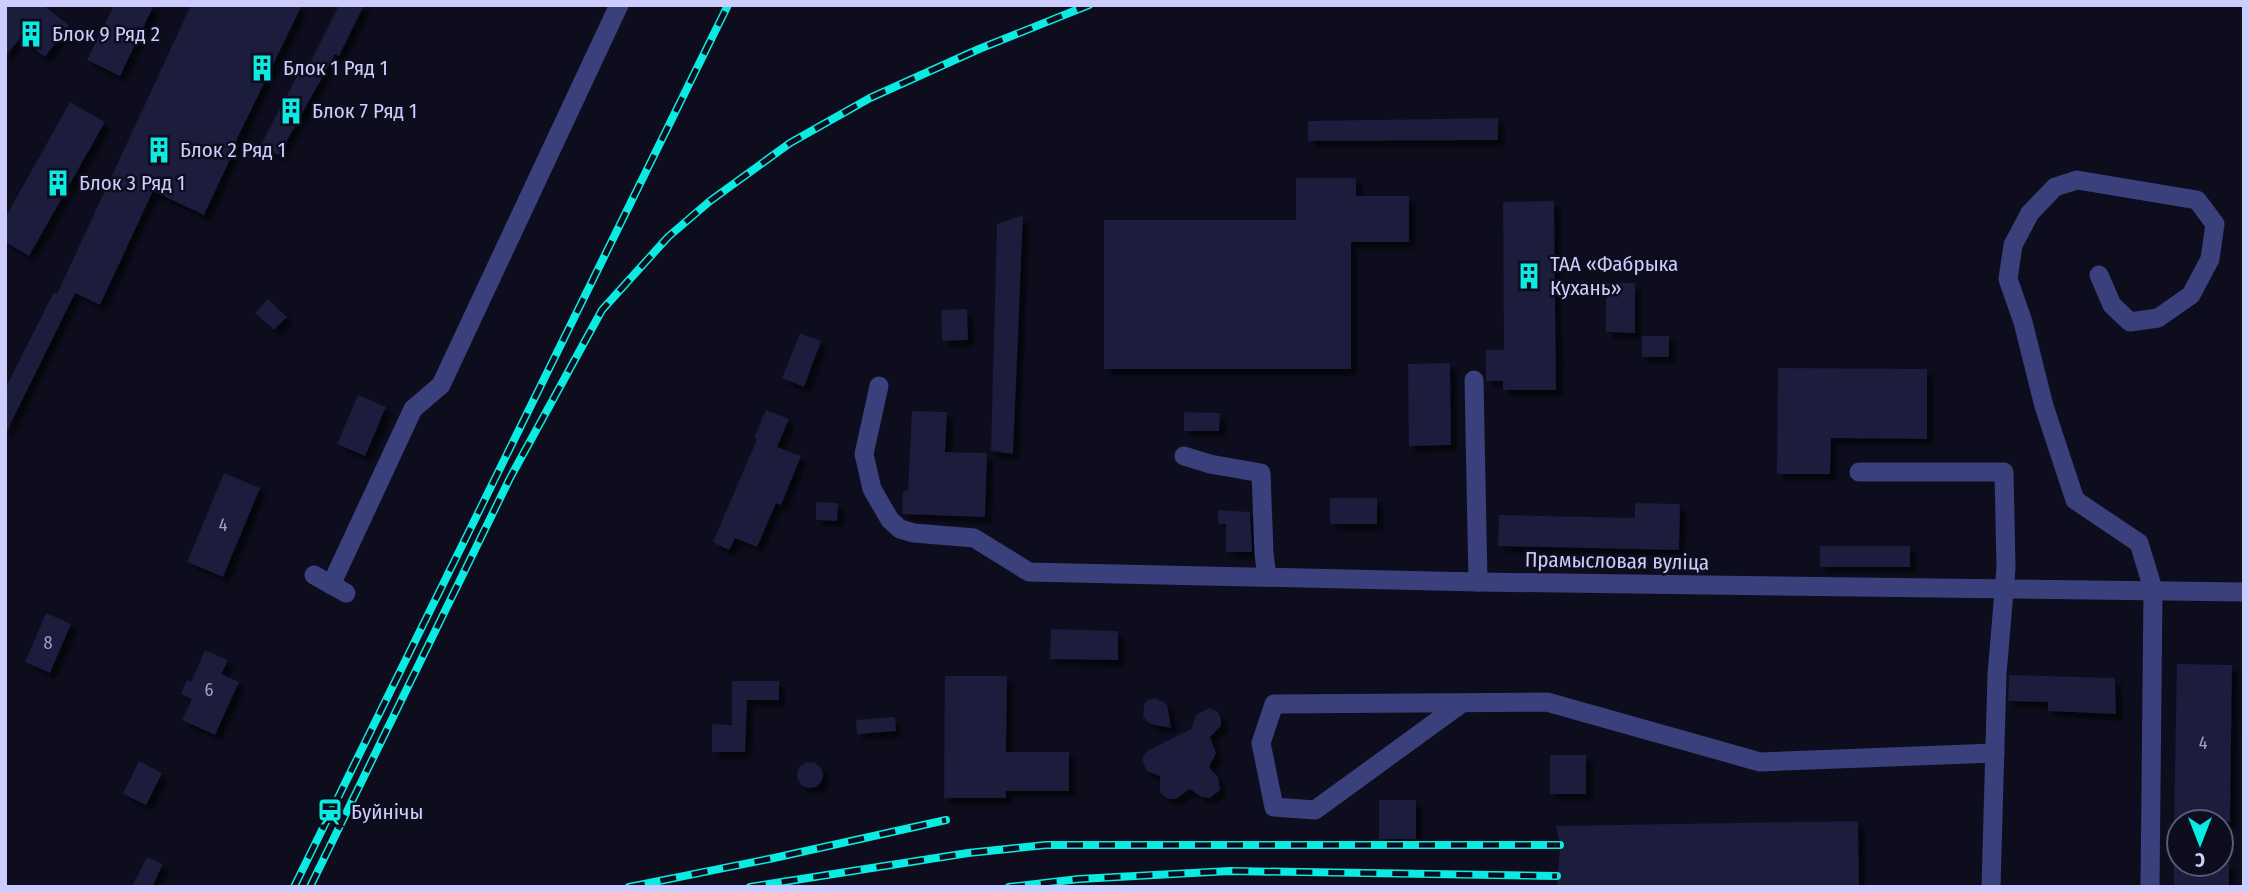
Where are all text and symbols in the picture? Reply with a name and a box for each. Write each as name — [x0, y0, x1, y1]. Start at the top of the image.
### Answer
building icon: Блок 9 Ряд 2 — [16, 19, 46, 49]
place label: Блок 9 Ряд 2 — [52, 21, 160, 47]
building icon: Блок 1 Ряд 1 — [247, 53, 277, 83]
place label: Блок 1 Ряд 1 — [283, 55, 388, 81]
building icon: Блок 7 Ряд 1 — [276, 96, 306, 126]
place label: Блок 7 Ряд 1 — [312, 98, 417, 124]
building icon: Блок 2 Ряд 1 — [144, 135, 174, 165]
place label: Блок 2 Ряд 1 — [180, 137, 286, 163]
building icon: Блок 3 Ряд 1 — [43, 168, 73, 198]
place label: Блок 3 Ряд 1 — [79, 170, 185, 196]
place label: ТАА «Фабрыка Кухань» — [1550, 251, 1678, 301]
building icon: ТАА «Фабрыка Кухань» — [1514, 261, 1544, 291]
house number: 4 — [219, 514, 228, 536]
street label: Прамысловая вуліца — [1525, 546, 1709, 576]
house number: 8 — [44, 632, 53, 654]
house number: 6 — [205, 679, 214, 701]
house number: 4 — [2199, 732, 2208, 754]
station icon: Буйнічы — [315, 797, 345, 827]
place label: Буйнічы — [351, 799, 423, 825]
north arrow — [2165, 808, 2235, 878]
text: С — [2195, 848, 2205, 871]

